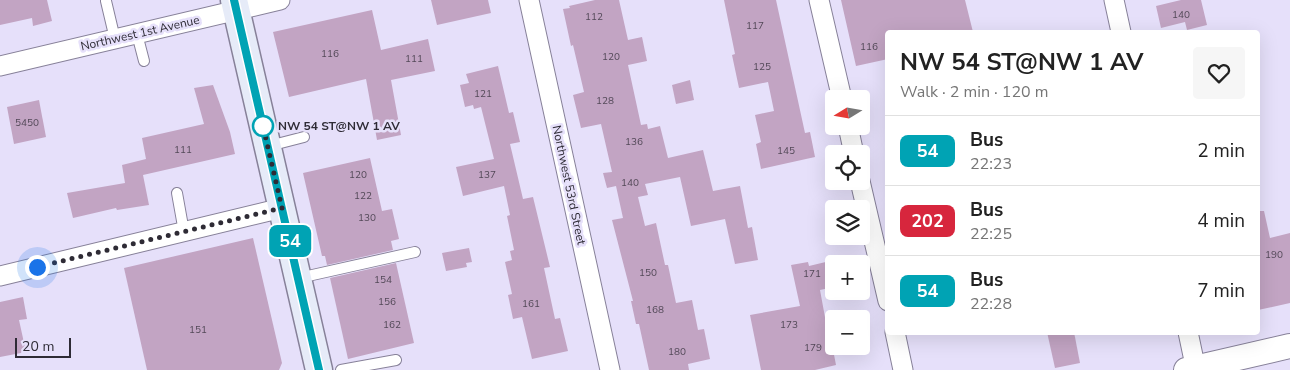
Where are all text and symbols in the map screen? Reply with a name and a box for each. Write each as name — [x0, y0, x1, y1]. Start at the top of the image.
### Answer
house number: 140 — [1172, 8, 1190, 22]
house number: 112 — [585, 10, 603, 24]
street label: Northwest 1st Avenue — [79, 12, 201, 54]
house number: 117 — [746, 19, 764, 33]
house number: 116 — [860, 40, 878, 54]
text: NW 54 ST@NW 1 AV — [900, 46, 1143, 78]
house number: 116 — [321, 47, 339, 61]
button: heart — [1193, 47, 1245, 99]
house number: 120 — [602, 50, 620, 64]
house number: 111 — [405, 52, 423, 66]
house number: 125 — [753, 60, 771, 74]
text: Walk · 2 min · 120 m — [900, 81, 1048, 103]
house number: 121 — [474, 87, 492, 101]
north arrow — [825, 90, 870, 135]
map controls — [825, 90, 870, 355]
house number: 128 — [596, 94, 614, 108]
marker: NW 54 ST@NW 1 AV — [252, 115, 274, 137]
house number: 5450 — [15, 116, 39, 130]
place label: NW 54 ST@NW 1 AV — [278, 118, 400, 134]
street label: Northwest 53rd Street — [548, 124, 590, 247]
text: Bus — [970, 127, 1003, 153]
house number: 136 — [625, 135, 643, 149]
text: 2 min — [1197, 138, 1245, 164]
text: 54 — [917, 139, 938, 163]
house number: 111 — [174, 143, 192, 157]
house number: 145 — [777, 144, 795, 158]
button: locate — [825, 145, 870, 190]
text: 22:23 — [970, 153, 1012, 175]
house number: 120 — [349, 168, 367, 182]
house number: 137 — [478, 168, 496, 182]
house number: 140 — [621, 176, 639, 190]
house number: 122 — [354, 189, 372, 203]
text: Bus — [970, 197, 1003, 223]
button: layers — [825, 200, 870, 245]
text: 4 min — [1197, 208, 1245, 234]
text: 202 — [911, 209, 944, 233]
house number: 130 — [358, 211, 376, 225]
text: 22:25 — [970, 223, 1012, 245]
line badge: 54 — [268, 225, 312, 257]
text: 54 — [279, 229, 301, 253]
house number: 190 — [1265, 248, 1283, 262]
your location — [25, 255, 50, 280]
button: + — [825, 255, 870, 300]
house number: 150 — [639, 266, 657, 280]
house number: 171 — [803, 267, 821, 281]
text: Bus — [970, 267, 1003, 293]
house number: 154 — [374, 273, 392, 287]
text: 7 min — [1197, 278, 1245, 304]
text: 54 — [917, 279, 938, 303]
text: 22:28 — [970, 293, 1012, 315]
house number: 156 — [378, 295, 396, 309]
house number: 161 — [522, 297, 540, 311]
house number: 168 — [646, 303, 664, 317]
button: − — [825, 310, 870, 355]
house number: 162 — [383, 318, 401, 332]
house number: 173 — [780, 318, 798, 332]
house number: 151 — [189, 323, 207, 337]
scale bar — [15, 335, 71, 358]
text: 20 m — [22, 337, 54, 356]
house number: 179 — [804, 341, 822, 355]
house number: 180 — [668, 345, 686, 359]

